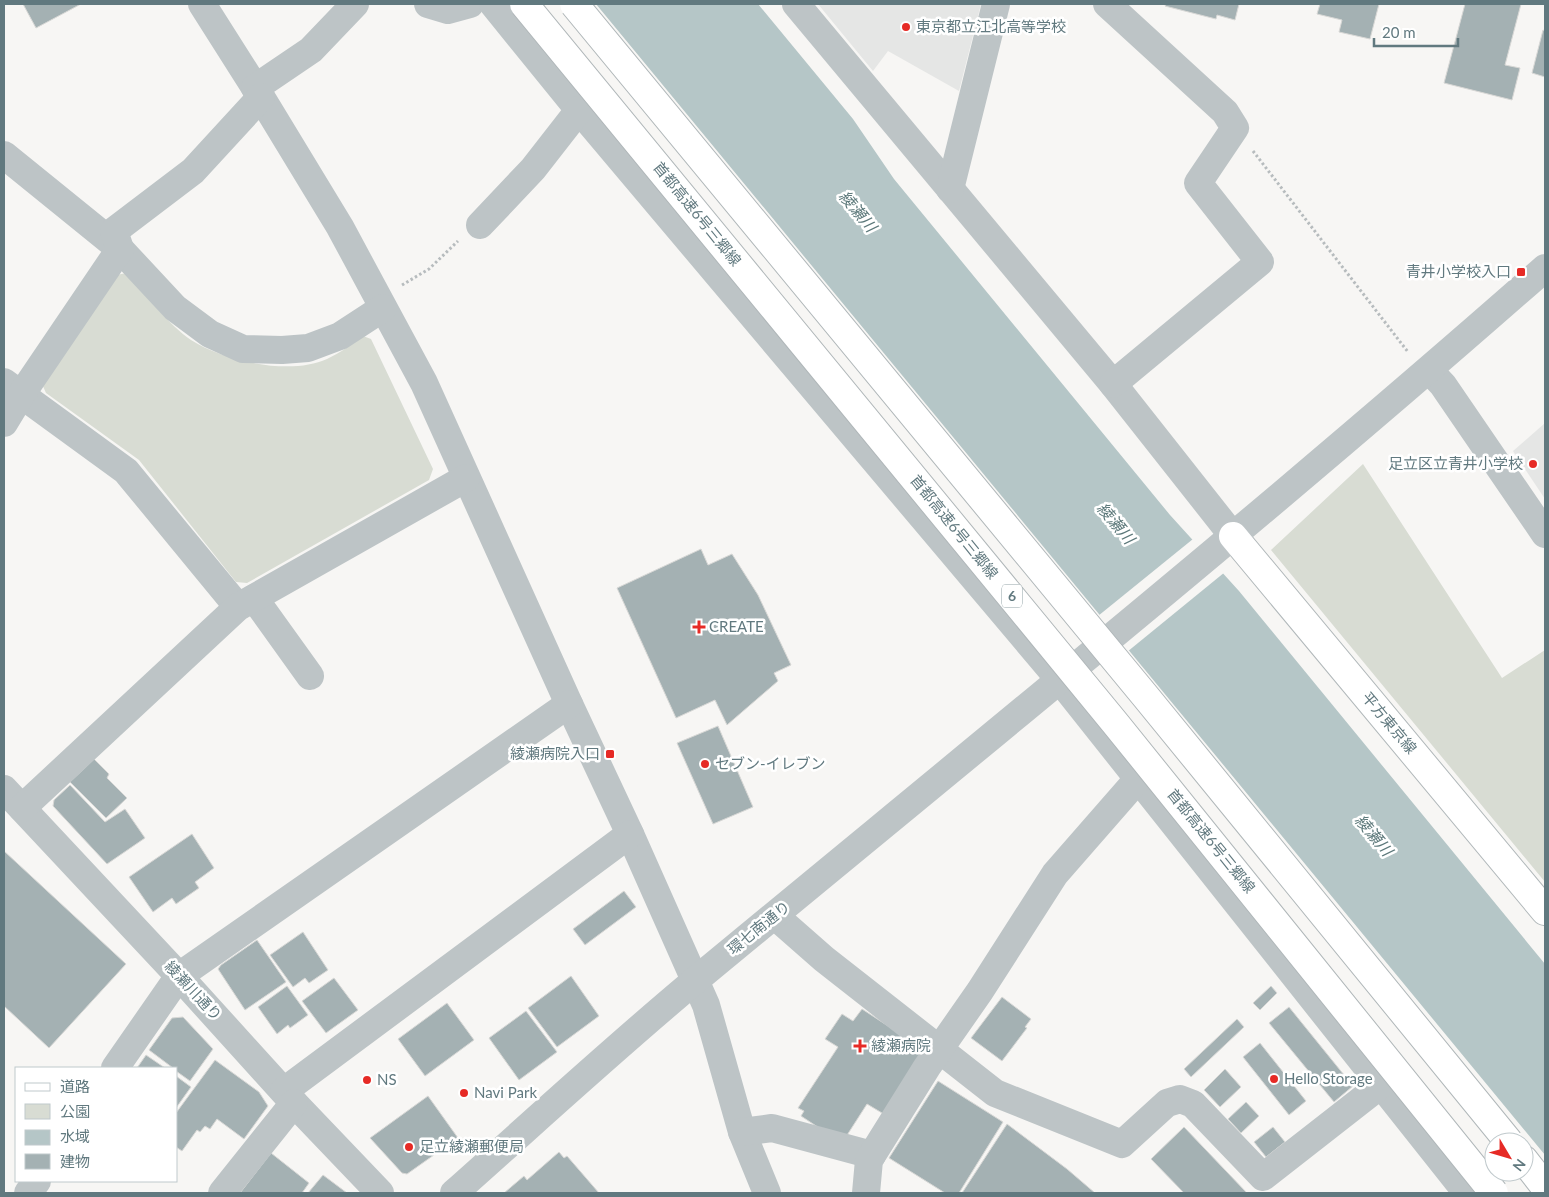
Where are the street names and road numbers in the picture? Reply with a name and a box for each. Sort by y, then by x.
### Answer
street label: 首都高速6号三郷線 [650,158,745,269]
street label: 首都高速6号三郷線 [907,471,1002,582]
road number: 6 [1002,584,1022,608]
street label: 平方東京線 [1359,688,1421,757]
street label: 首都高速6号三郷線 [1164,785,1259,896]
street label: 環七南通り [724,897,793,958]
street label: 綾瀬川通り [162,957,226,1024]

